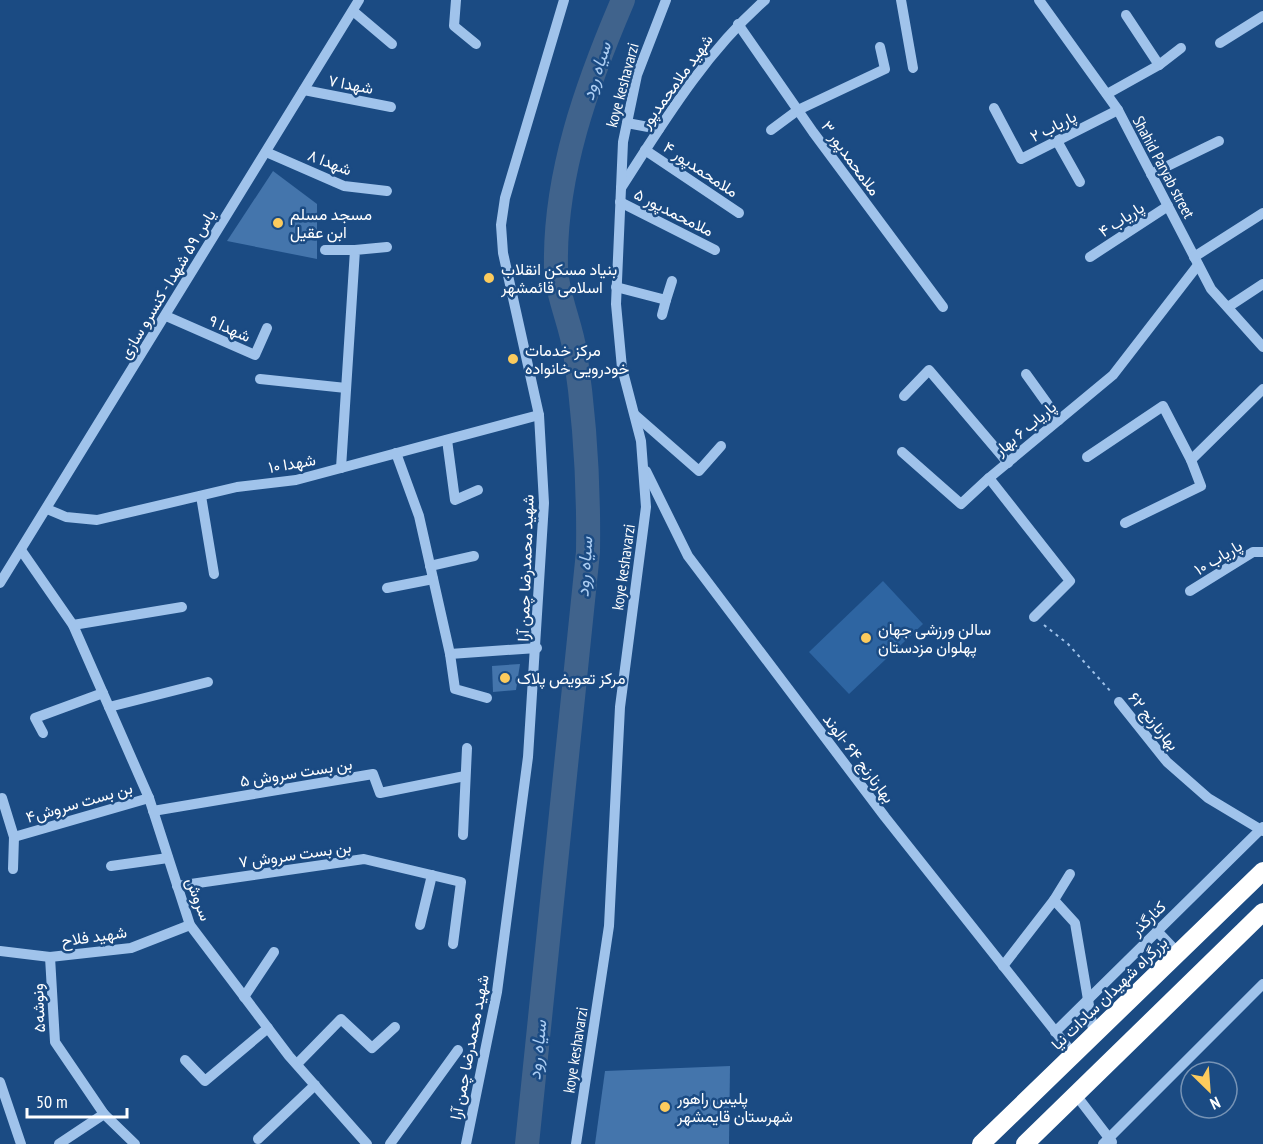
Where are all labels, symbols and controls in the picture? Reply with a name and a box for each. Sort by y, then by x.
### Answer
street label: شهید ملامحمدپور [634,30,719,134]
water label: سیاه رود [576,38,616,103]
street label: koye keshavarzi [601,41,643,129]
street label: شهدا ۷ [327,70,375,99]
street label: پاریاب ۲ [1026,106,1081,148]
street label: Shahid Paryab street [1129,112,1200,222]
street label: ملامحمدپور ۳ [816,117,885,201]
street label: ملامحمدپور ۴ [659,137,742,203]
street label: شهدا ۸ [305,144,355,180]
street label: ملامحمدپور ۵ [630,183,717,242]
street label: پاریاب ۴ [1094,197,1149,243]
place label: مسجد مسلم ابن عقیل [290,204,372,243]
street label: یاس ۵۹ شهدا - کنسرو سازی [114,206,220,363]
marker: مسجد مسلم ابن عقیل [271,216,285,230]
place label: بنیاد مسکن انقلاب اسلامی قائمشهر [500,259,617,298]
marker: بنیاد مسکن انقلاب اسلامی قائمشهر [482,271,496,285]
street label: شهدا ۹ [205,310,254,347]
place label: مرکز خدمات خودرویی خانواده [525,340,629,379]
marker: مرکز خدمات خودرویی خانواده [506,352,520,366]
street label: پاریاب ۶ بهار [989,396,1061,462]
street label: شهدا ۱۰ [267,449,317,478]
street label: شهید محمدرضا چمن آرا [512,494,540,642]
street label: koye keshavarzi [607,523,639,611]
water label: سیاه رود [570,535,598,598]
street label: پاریاب ۱۰ [1190,535,1247,581]
place label: سالن ورزشی جهان پهلوان مزدستان [878,619,991,659]
marker: سالن ورزشی جهان پهلوان مزدستان [859,631,873,645]
place label: مرکز تعویض پلاک [517,668,625,690]
marker: مرکز تعویض پلاک [498,671,512,685]
street label: بهارنارنج ۶۲ [1123,688,1184,756]
street label: بهارنارنج ۶۴ -الوند [817,709,899,808]
street label: بن بست سروش ۵ [238,753,354,792]
street label: بن بست سروش۴ [23,777,135,828]
street label: بن بست سروش ۷ [237,836,353,873]
street label: سروش [181,875,216,924]
street label: کنارگذر [1125,896,1171,941]
street label: شهید فلاح [60,922,128,952]
street label: بزرگراه شهیدان سادات نیا [1047,932,1172,1055]
street label: شهید محمدرضا چمن آرا [445,973,495,1122]
street label: ونوشه۵ [27,983,50,1033]
street label: koye keshavarzi [558,1006,592,1094]
water label: سیاه رود [522,1018,552,1081]
north arrow [1179,1060,1239,1120]
scale bar [27,1081,128,1119]
place label: پلیس راهور شهرستان قایمشهر [676,1088,793,1127]
text: 50 m [36,1090,68,1113]
text: N [1207,1093,1223,1114]
marker: پلیس راهور شهرستان قایمشهر [658,1100,672,1114]

